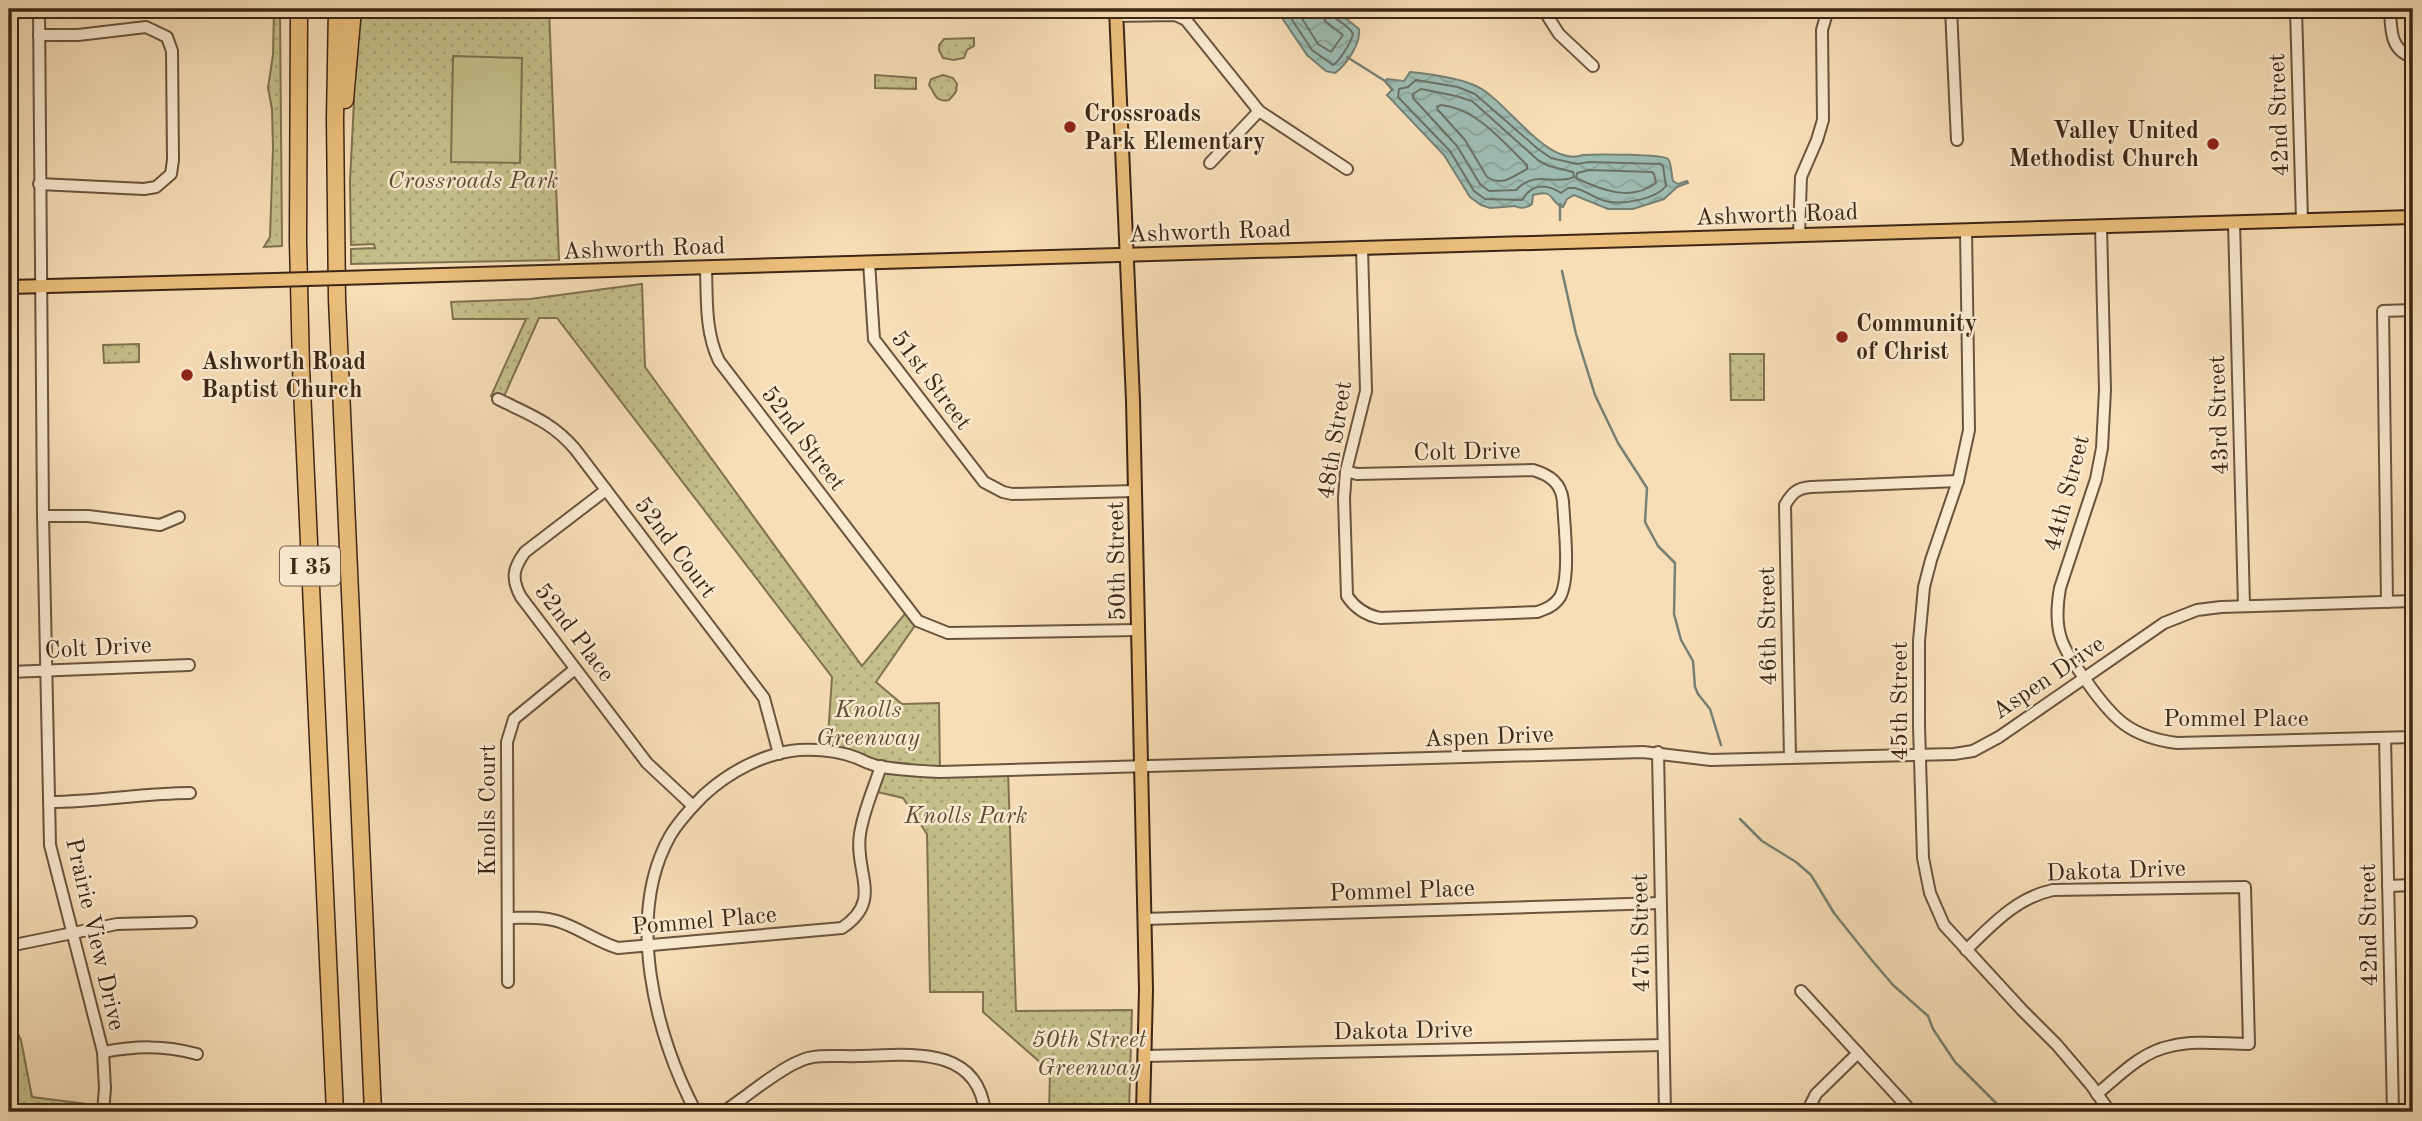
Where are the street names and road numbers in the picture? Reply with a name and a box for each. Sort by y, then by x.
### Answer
street label: 42nd Street [2266,53,2294,177]
street label: Ashworth Road [1695,201,1859,231]
street label: Ashworth Road [1128,218,1292,248]
street label: Ashworth Road [562,235,726,265]
street label: 51st Street [886,327,975,435]
street label: 43rd Street [2206,354,2234,476]
street label: 48th Street [1315,379,1357,501]
street label: 52nd Street [756,383,849,496]
street label: 44th Street [2041,433,2095,554]
street label: Colt Drive [1413,440,1521,466]
street label: 52nd Court [629,493,720,603]
street label: 50th Street [1105,501,1131,621]
road number: I 35 [280,546,340,586]
street label: 46th Street [1756,566,1782,686]
street label: 52nd Place [529,580,618,687]
street label: Aspen Drive [1989,632,2110,725]
street label: Colt Drive [44,634,152,664]
street label: 45th Street [1889,641,1913,761]
street label: Pommel Place [2163,708,2309,732]
street label: Aspen Drive [1424,724,1554,752]
street label: Knolls Court [477,744,501,876]
street label: Prairie View Drive [60,836,128,1033]
street label: Dakota Drive [2046,858,2186,886]
street label: 42nd Street [2357,863,2383,987]
street label: 47th Street [1629,873,1655,993]
street label: Pommel Place [1329,877,1475,907]
street label: Pommel Place [631,904,778,940]
street label: Dakota Drive [1333,1019,1473,1045]

